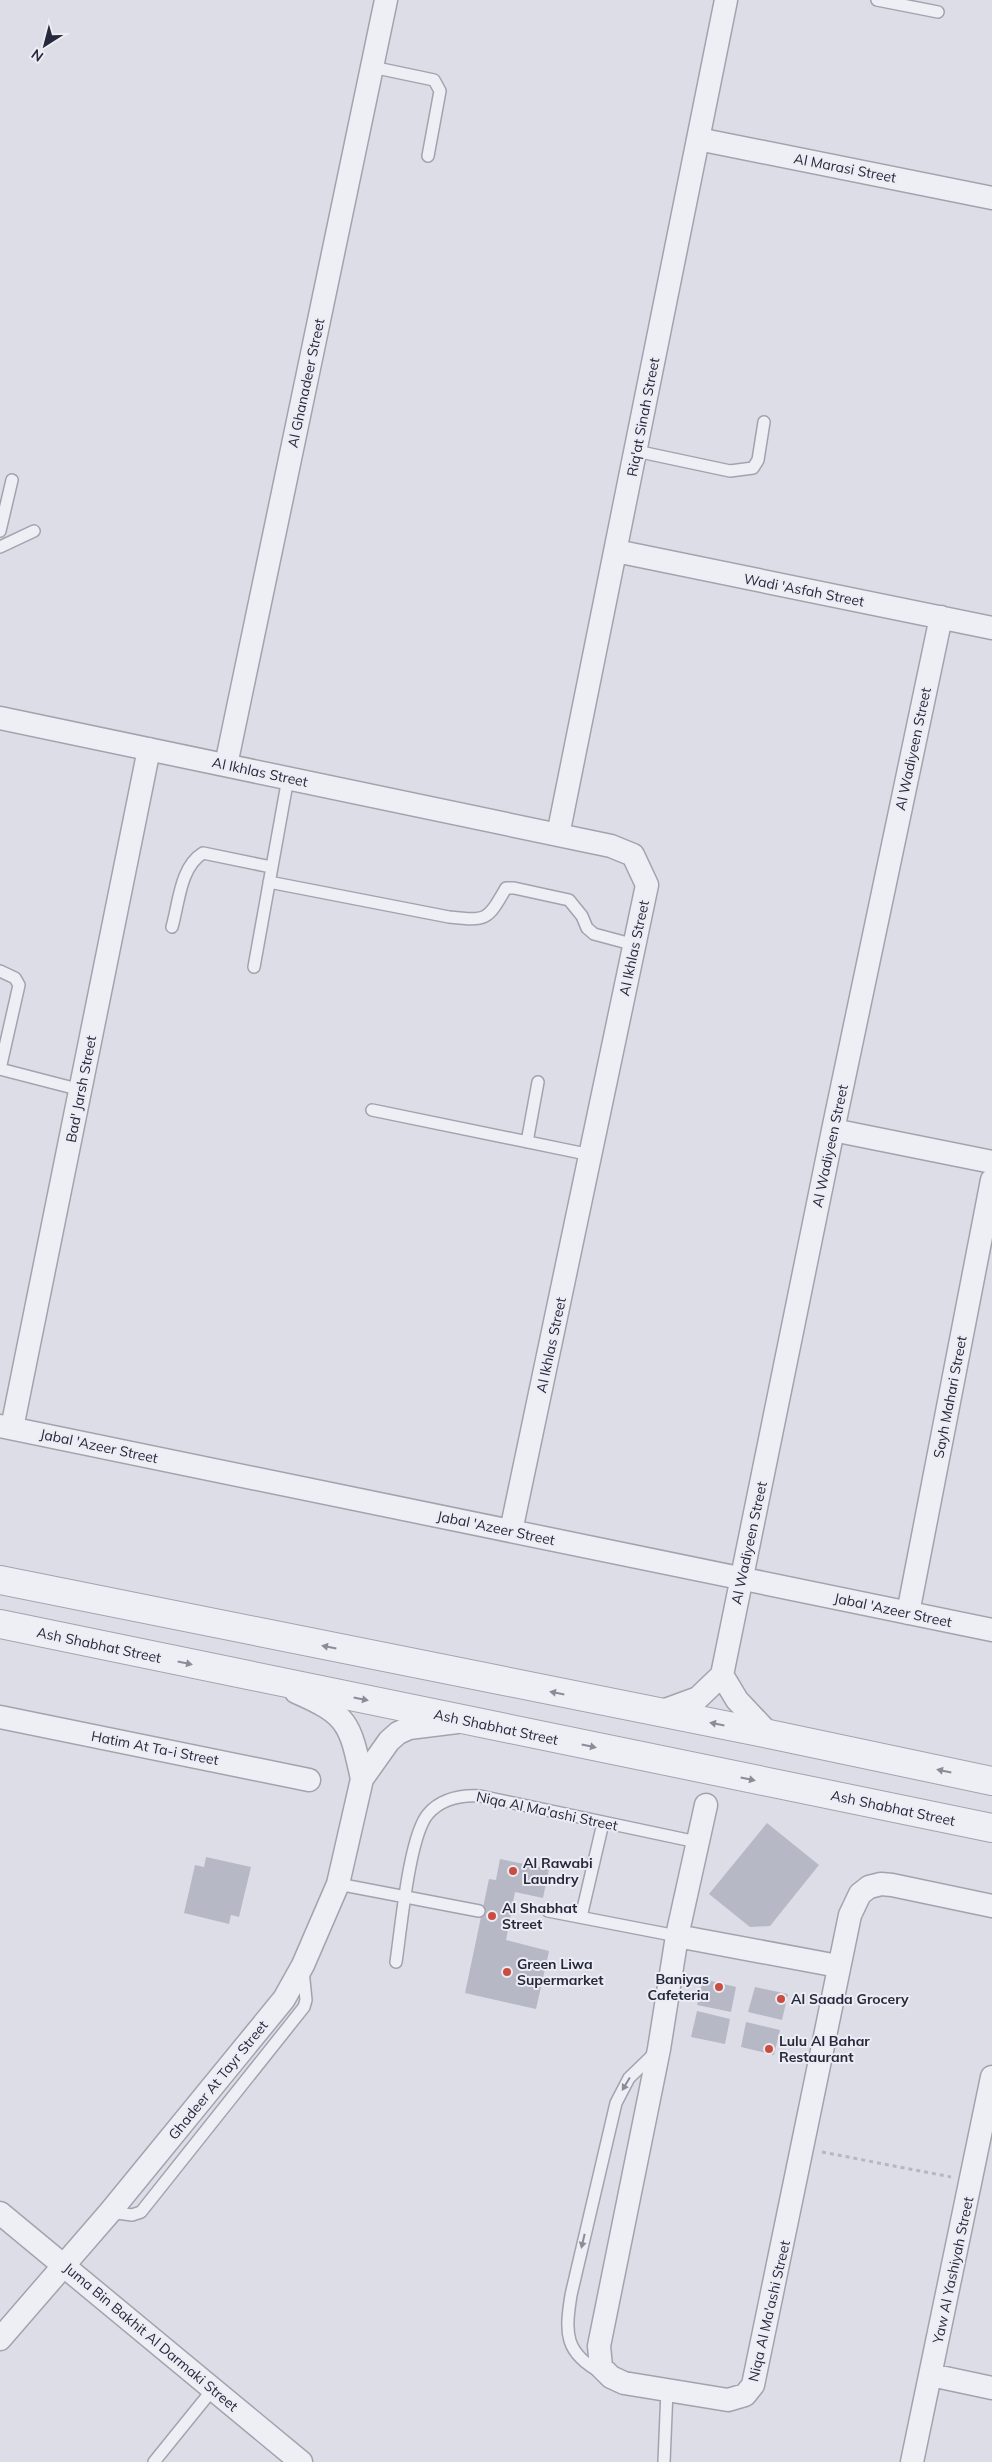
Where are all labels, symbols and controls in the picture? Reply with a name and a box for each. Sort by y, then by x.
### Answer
north arrow [20,20,70,70]
text: N [28,45,47,66]
street label: Al Marasi Street [792,149,898,187]
street label: Al Ghanadeer Street [283,317,329,449]
street label: Riq'at Sinah Street [623,356,663,478]
street label: Wadi 'Asfah Street [742,569,866,611]
street label: Al Wadiyeen Street [891,686,935,812]
street label: Al Ikhlas Street [211,753,310,791]
street label: Al Ikhlas Street [615,898,653,997]
street label: Bad' Jarsh Street [62,1034,100,1144]
street label: Al Wadiyeen Street [808,1083,852,1209]
street label: Al Ikhlas Street [532,1295,570,1394]
street label: Sayh Mahari Street [929,1334,971,1460]
street label: Jabal 'Azeer Street [38,1425,160,1467]
street label: Al Wadiyeen Street [727,1480,771,1606]
street label: Jabal 'Azeer Street [435,1507,557,1549]
street label: Jabal 'Azeer Street [832,1589,954,1631]
street label: Ash Shabhat Street [35,1623,163,1667]
one-way arrow [321,1642,337,1650]
one-way arrow [177,1659,192,1667]
one-way arrow [549,1688,565,1696]
one-way arrow [353,1696,369,1704]
street label: Ash Shabhat Street [432,1705,560,1749]
one-way arrow [709,1720,724,1728]
street label: Hatim At Ta-i Street [90,1727,220,1769]
one-way arrow [581,1742,596,1750]
one-way arrow [937,1767,952,1775]
one-way arrow [740,1775,756,1783]
street label: Ash Shabhat Street [829,1786,957,1830]
street label: Niqa Al Ma'ashi Street [475,1787,620,1835]
place label: Al Rawabi Laundry [523,1854,593,1888]
marker: Al Rawabi Laundry [507,1865,519,1877]
place label: Al Shabhat Street [502,1899,578,1933]
marker: Al Shabhat Street [486,1910,498,1922]
place label: Green Liwa Supermarket [517,1955,604,1989]
marker: Green Liwa Supermarket [501,1966,513,1978]
place label: Baniyas Cafeteria [648,1970,709,2004]
marker: Baniyas Cafeteria [713,1981,725,1993]
place label: Al Saada Grocery [791,1990,909,2008]
marker: Al Saada Grocery [775,1993,787,2005]
street label: Ghadeer At Tayr Street [164,2017,272,2143]
place label: Lulu Al Bahar Restaurant [779,2032,870,2066]
marker: Lulu Al Bahar Restaurant [763,2043,775,2055]
one-way arrow [621,2078,631,2091]
street label: Yaw Al Yashiyah Street [928,2195,977,2346]
one-way arrow [579,2233,587,2248]
street label: Niqa Al Ma'ashi Street [744,2239,794,2383]
street label: Juma Bin Bakhit Al Darmaki Street [60,2259,242,2415]

